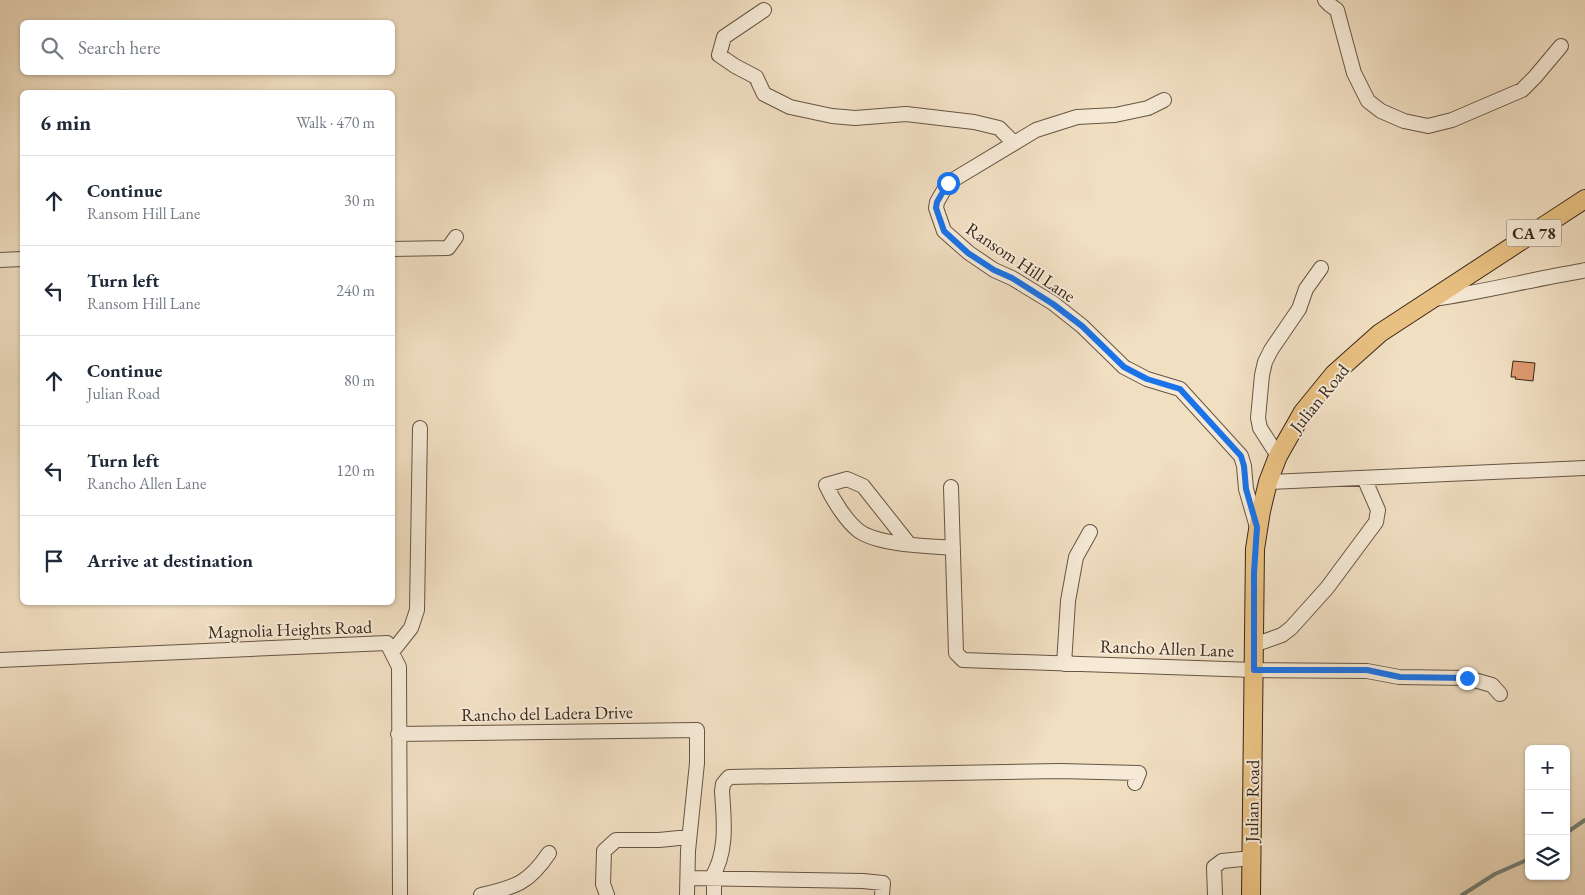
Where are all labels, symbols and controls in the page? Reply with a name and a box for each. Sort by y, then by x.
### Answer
search box [20,20,395,75]
icon: search [38,34,66,62]
text: Search here [78,35,160,60]
text: 6 min [40,109,91,136]
text: Walk · 470 m [296,112,375,133]
route start [937,172,960,195]
text: Continue [87,178,162,203]
icon: ahead [40,187,68,215]
text: 30 m [344,190,375,211]
text: Ransom Hill Lane [87,203,200,224]
street label: Ransom Hill Lane [962,217,1080,307]
road number: CA 78 [1506,220,1562,247]
text: Turn left [87,268,159,293]
icon: left [40,277,68,305]
text: 240 m [336,280,375,301]
text: Ransom Hill Lane [87,293,200,314]
text: Continue [87,358,162,383]
street label: Julian Road [1283,358,1354,439]
icon: ahead [40,367,68,395]
text: 80 m [344,370,375,391]
text: Julian Road [87,383,160,404]
text: Turn left [87,448,159,473]
icon: left [40,457,68,485]
text: 120 m [336,460,375,481]
text: Rancho Allen Lane [87,473,206,494]
icon: arrive [40,547,68,575]
text: Arrive at destination [87,548,253,573]
street label: Magnolia Heights Road [207,615,373,643]
street label: Rancho Allen Lane [1100,634,1234,662]
route end [1456,667,1479,690]
street label: Rancho del Ladera Drive [461,700,633,726]
map controls [1525,745,1570,880]
button: + [1525,745,1570,790]
street label: Julian Road [1240,759,1264,844]
button: − [1525,790,1570,835]
button: layers [1525,835,1570,880]

